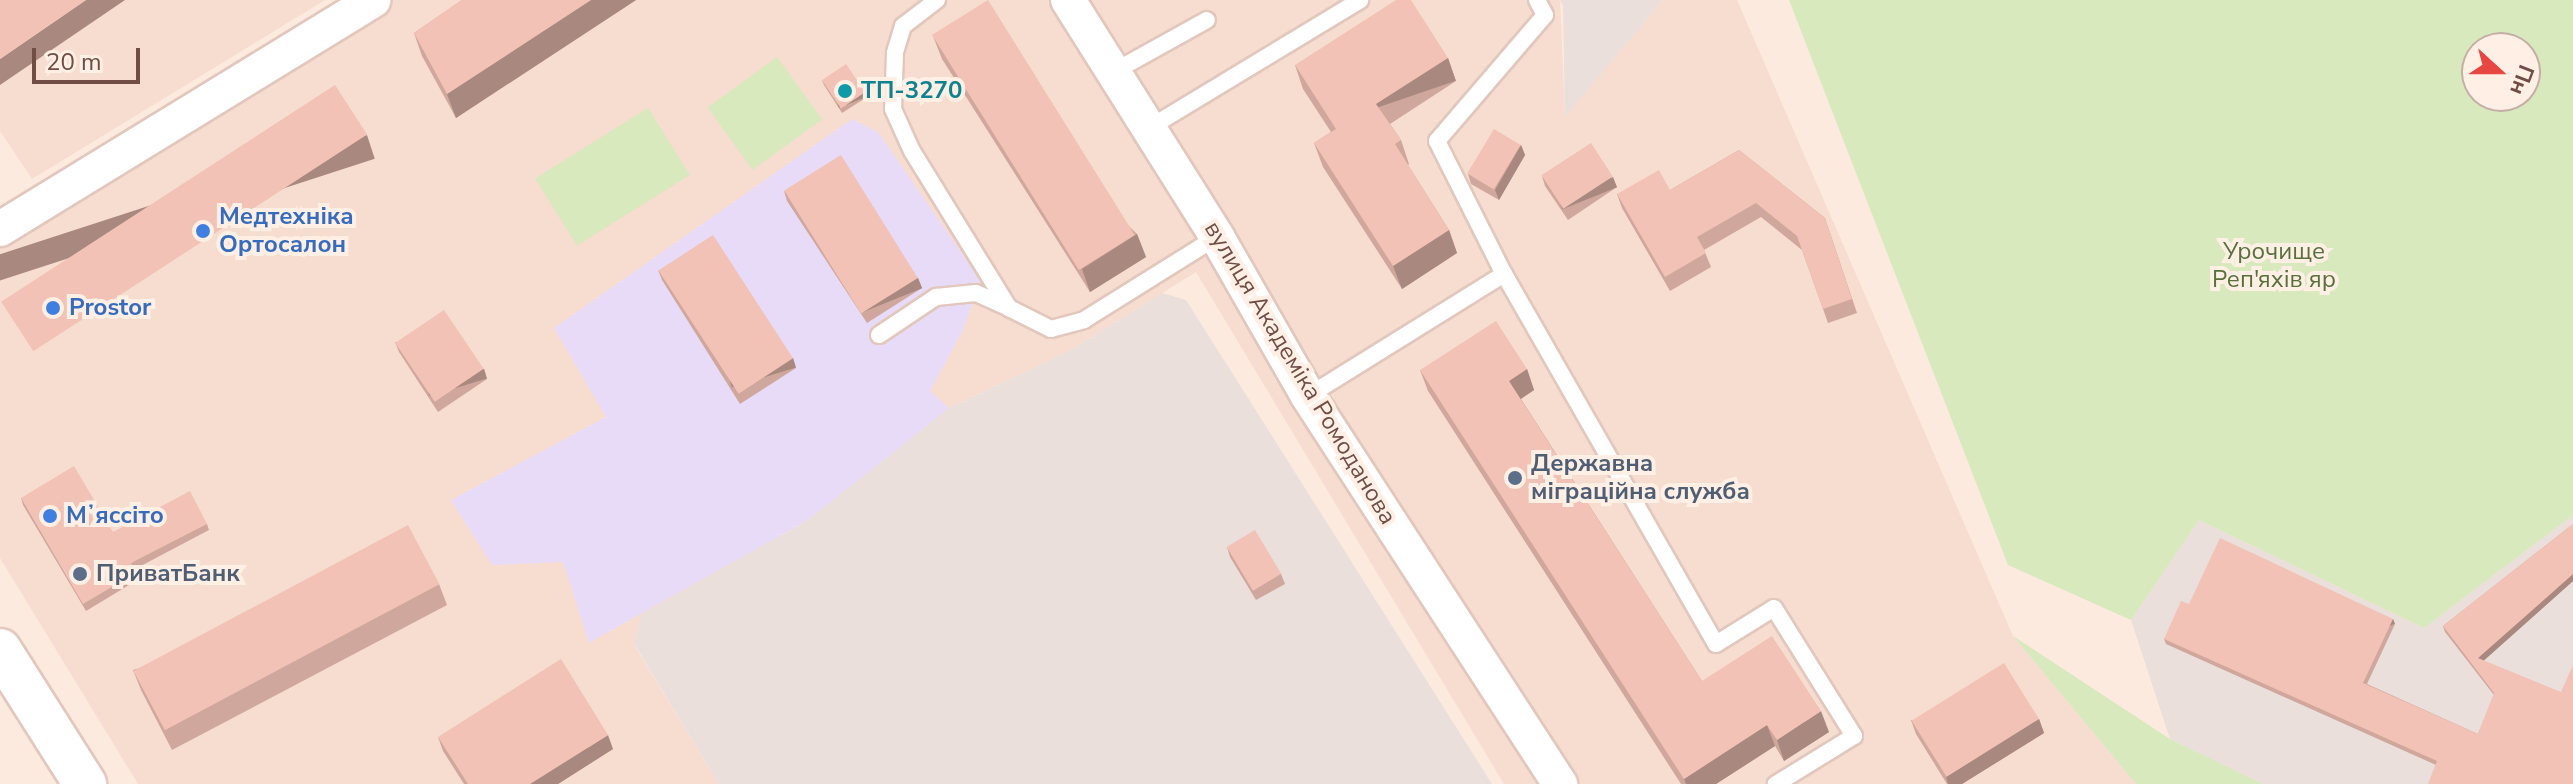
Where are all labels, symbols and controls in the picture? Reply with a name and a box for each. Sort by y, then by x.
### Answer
scale bar [36,32,144,82]
north arrow [2461,32,2541,112]
text: 20 m [46,46,102,78]
text: Пн [2502,60,2541,99]
place label: ТП-3270 [861,77,962,105]
marker: ТП-3270 [836,82,854,100]
place label: Медтехніка Ортосалон [219,203,354,259]
street label: вулиця Академіка Ромоданова [1198,216,1402,530]
marker: Медтехніка Ортосалон [194,222,212,240]
park label: Урочище Реп'яхів яр [2212,238,2336,294]
place label: Prostor [69,294,151,322]
marker: Prostor [44,299,62,317]
place label: Державна міграційна служба [1531,450,1750,506]
marker: Державна міграційна служба [1506,469,1524,487]
place label: Мʼяссіто [66,502,164,530]
marker: Мʼяссіто [41,507,59,525]
place label: ПриватБанк [96,560,240,588]
marker: ПриватБанк [71,565,89,583]

